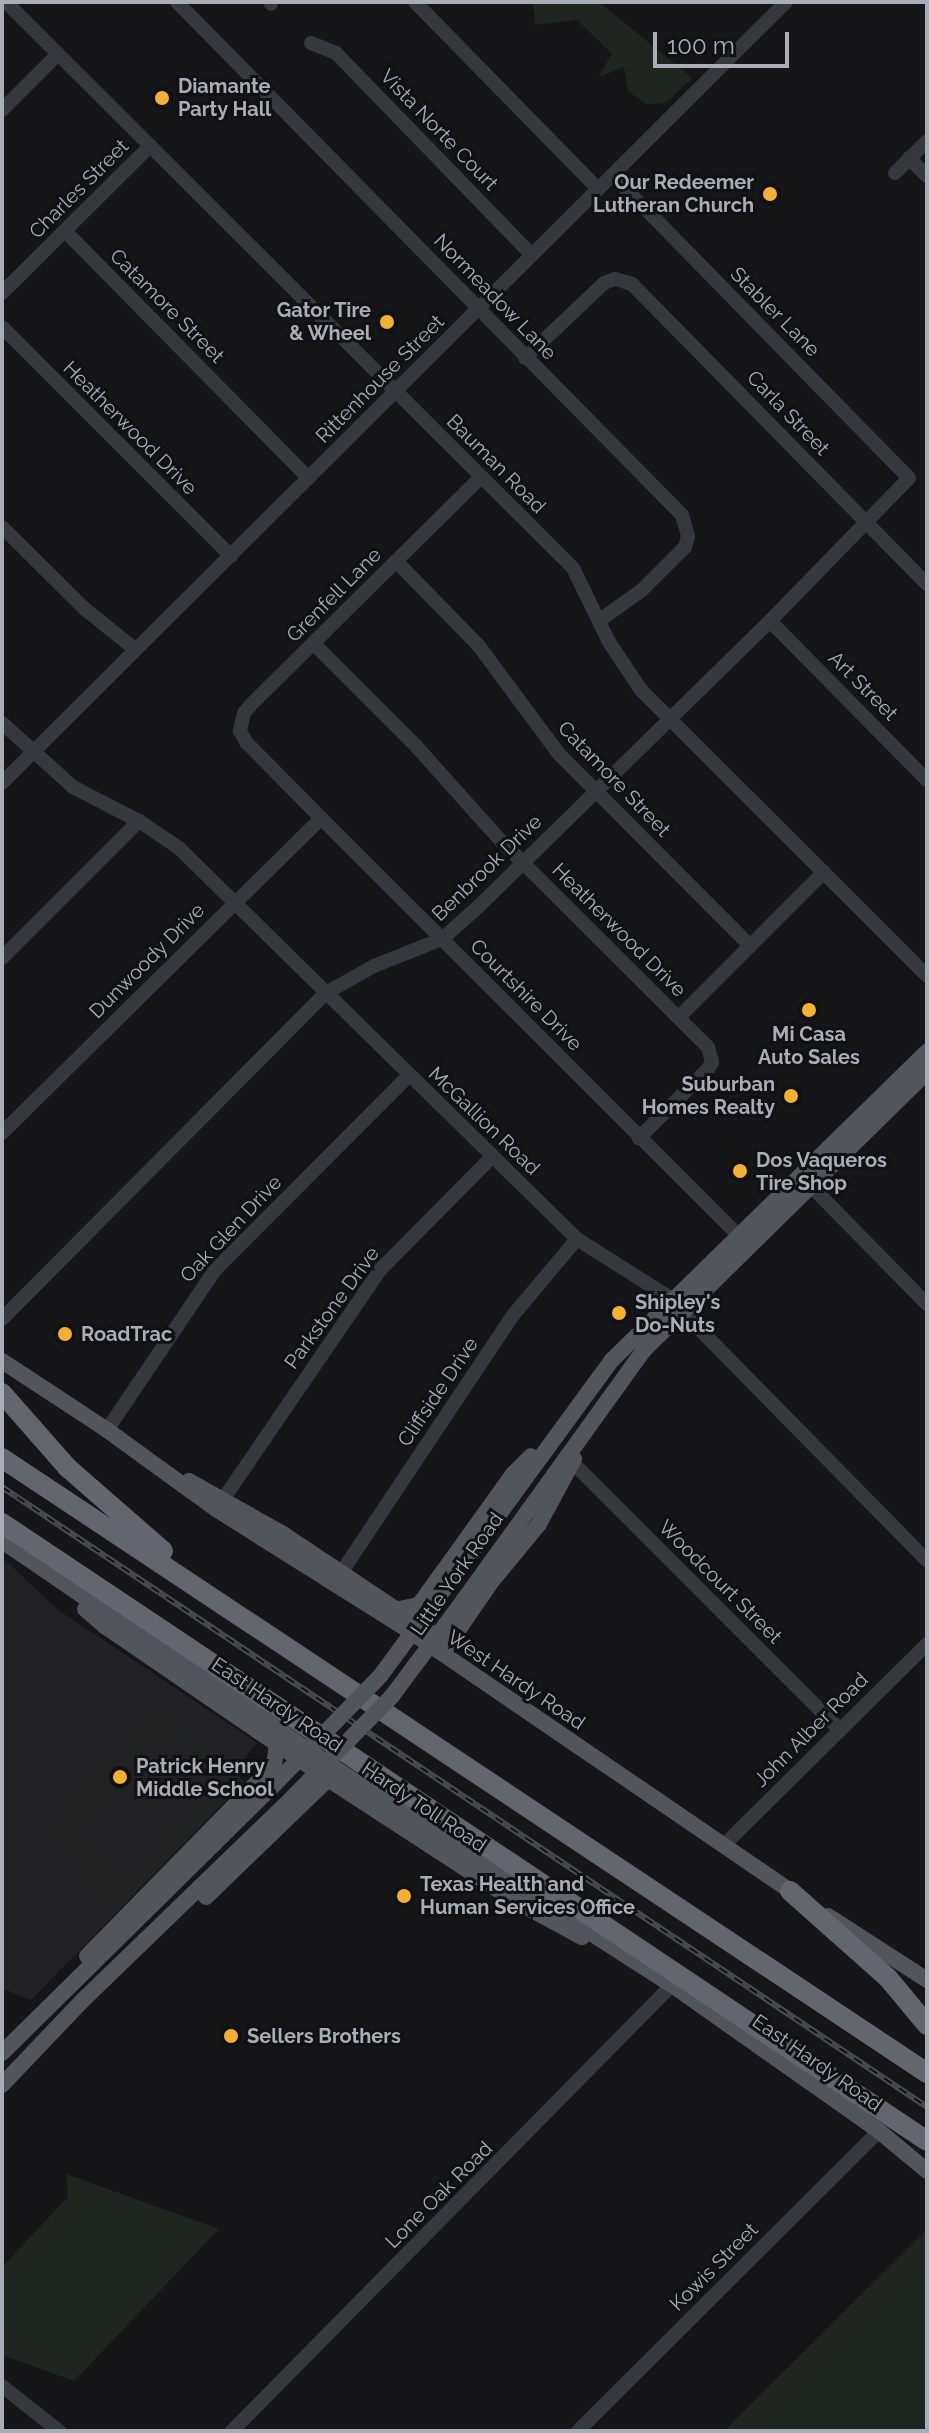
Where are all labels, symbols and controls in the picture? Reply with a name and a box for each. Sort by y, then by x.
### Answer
scale bar [657,16,793,66]
text: 100 m [667,31,735,60]
street label: Vista Norte Court [375,64,503,196]
place label: Diamante Party Hall [178,74,272,121]
marker: Diamante Party Hall [153,89,171,107]
street label: Charles Street [24,134,134,244]
place label: Our Redeemer Lutheran Church [593,170,754,217]
marker: Our Redeemer Lutheran Church [761,185,779,203]
street label: Normeadow Lane [429,229,561,365]
street label: Catamore Street [105,244,229,368]
street label: Stabler Lane [725,262,825,362]
place label: Gator Tire & Wheel [276,298,371,345]
street label: Rittenhouse Street [311,310,449,448]
marker: Gator Tire & Wheel [378,313,396,331]
street label: Heatherwood Drive [58,356,202,500]
street label: Carla Street [742,366,834,460]
street label: Bauman Road [442,410,550,518]
street label: Grenfell Lane [282,543,386,647]
street label: Art Street [823,646,903,726]
street label: Catamore Street [553,716,675,842]
street label: Benbrook Drive [427,810,547,926]
street label: Heatherwood Drive [547,858,691,1002]
street label: Dunwoody Drive [84,898,210,1024]
street label: Courtshire Drive [465,934,587,1056]
marker: Mi Casa Auto Sales [800,1001,818,1019]
place label: Mi Casa Auto Sales [758,1022,860,1069]
street label: McGallion Road [423,1062,545,1180]
place label: Suburban Homes Realty [642,1072,775,1119]
marker: Suburban Homes Realty [782,1087,800,1105]
place label: Dos Vaqueros Tire Shop [756,1148,888,1195]
marker: Dos Vaqueros Tire Shop [731,1162,749,1180]
street label: Oak Glen Drive [175,1171,287,1287]
street label: Parkstone Drive [280,1242,384,1374]
place label: Shipley's Do-Nuts [635,1290,720,1337]
marker: Shipley's Do-Nuts [610,1304,628,1322]
place label: RoadTrac [81,1322,172,1346]
marker: RoadTrac [56,1325,74,1343]
street label: Cliffside Drive [393,1333,483,1451]
street label: Little York Road [405,1508,509,1640]
street label: Woodcourt Street [653,1515,787,1649]
street label: West Hardy Road [442,1625,590,1735]
street label: East Hardy Road [207,1652,347,1758]
street label: John Alber Road [748,1667,874,1793]
place label: Patrick Henry Middle School [136,1754,274,1801]
street label: Hardy Toll Road [357,1756,491,1858]
marker: Patrick Henry Middle School [111,1768,129,1786]
place label: Texas Health and Human Services Office [420,1872,635,1919]
marker: Texas Health and Human Services Office [395,1887,413,1905]
street label: East Hardy Road [747,2009,887,2117]
place label: Sellers Brothers [247,2024,401,2048]
marker: Sellers Brothers [222,2027,240,2045]
street label: Lone Oak Road [381,2137,497,2253]
street label: Kowis Street [665,2218,763,2316]

